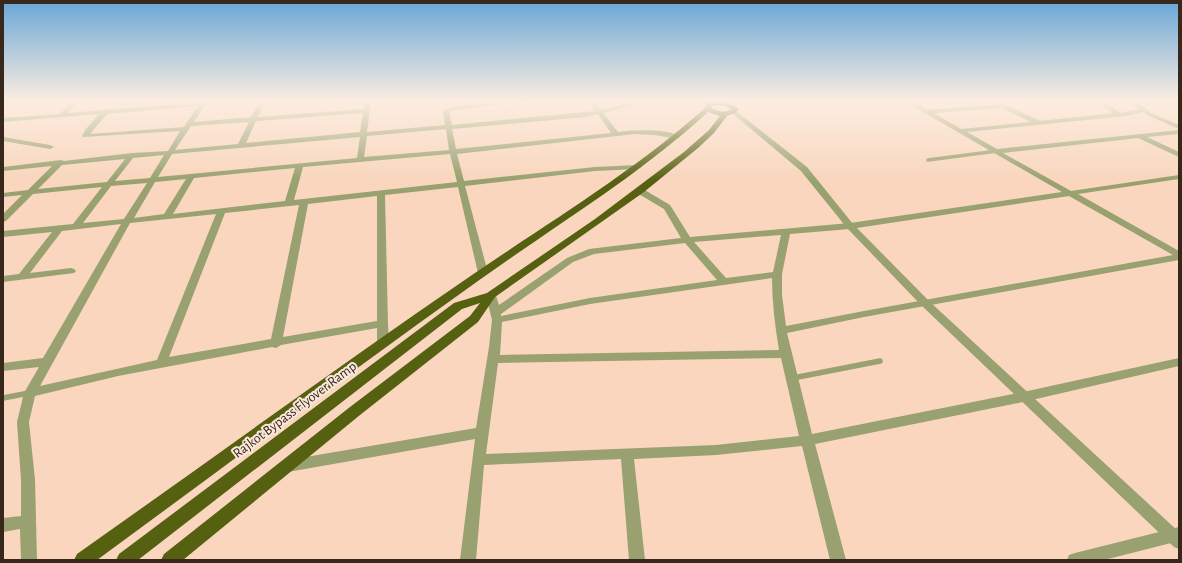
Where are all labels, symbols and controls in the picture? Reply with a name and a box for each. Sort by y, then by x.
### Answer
street label: Rajkot Bypass Flyover Ramp [231,359,359,461]

